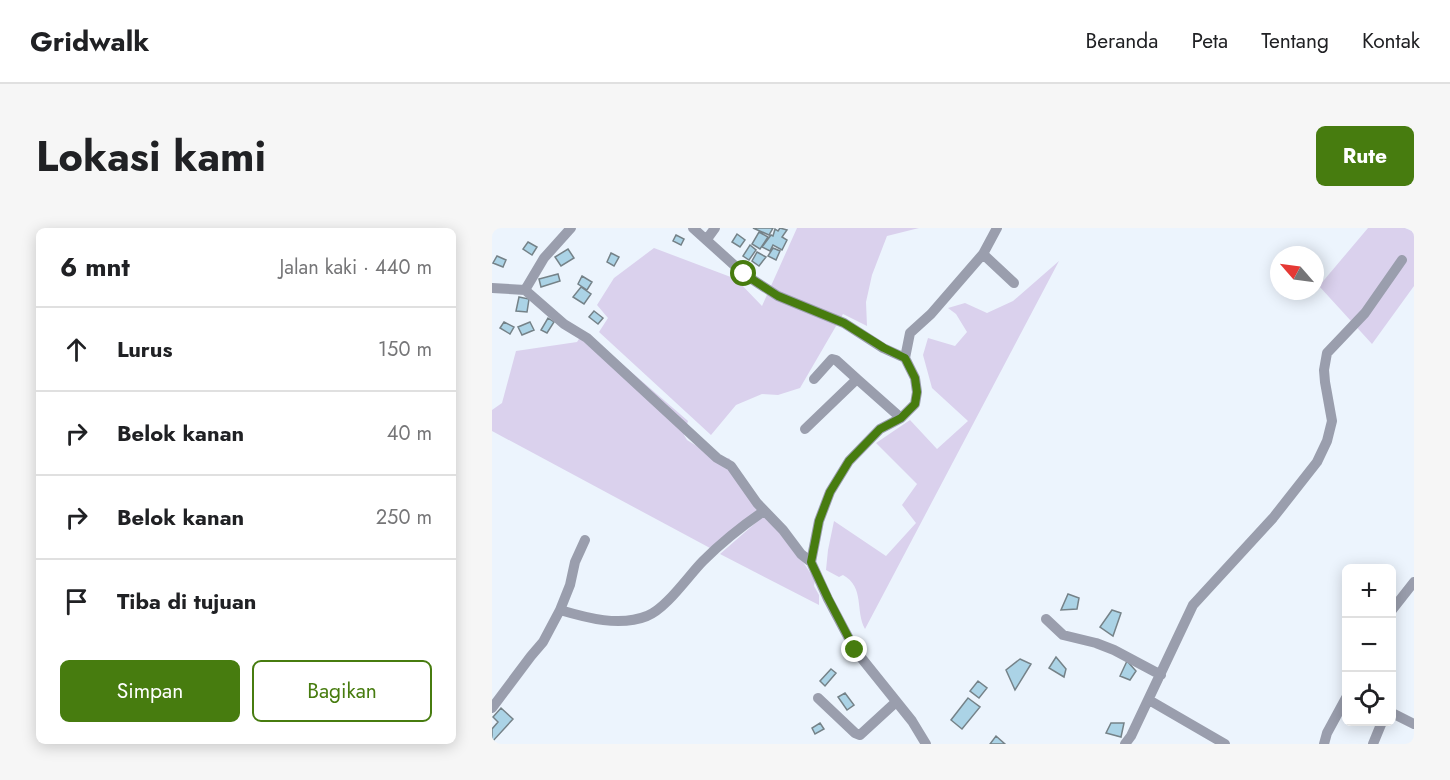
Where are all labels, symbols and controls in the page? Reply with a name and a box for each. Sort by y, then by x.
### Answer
text: Gridwalk [30,21,149,62]
text: Beranda [1085,26,1158,56]
text: Peta [1191,26,1228,56]
text: Tentang [1261,26,1329,56]
text: Kontak [1362,26,1420,56]
text: Lokasi kami [36,126,266,187]
button: Rute [1316,126,1414,186]
north arrow [1270,246,1324,300]
text: 6 mnt [60,248,130,286]
text: Jalan kaki · 440 m [280,253,432,282]
route start [730,260,756,286]
icon: ahead [60,333,93,366]
text: Lurus [117,333,173,365]
text: 150 m [378,335,432,364]
icon: right [60,417,93,450]
text: Belok kanan [117,417,244,449]
text: 40 m [387,419,432,448]
icon: right [60,501,93,534]
text: Belok kanan [117,501,244,533]
text: 250 m [376,503,432,532]
map controls [1342,564,1396,726]
button: + [1342,564,1396,618]
icon: arrive [60,585,93,618]
text: Tiba di tujuan [117,585,256,617]
button: − [1342,618,1396,672]
route end [841,636,867,662]
button: Simpan [60,660,240,722]
button: Bagikan [252,660,432,722]
button: locate [1342,672,1396,726]

